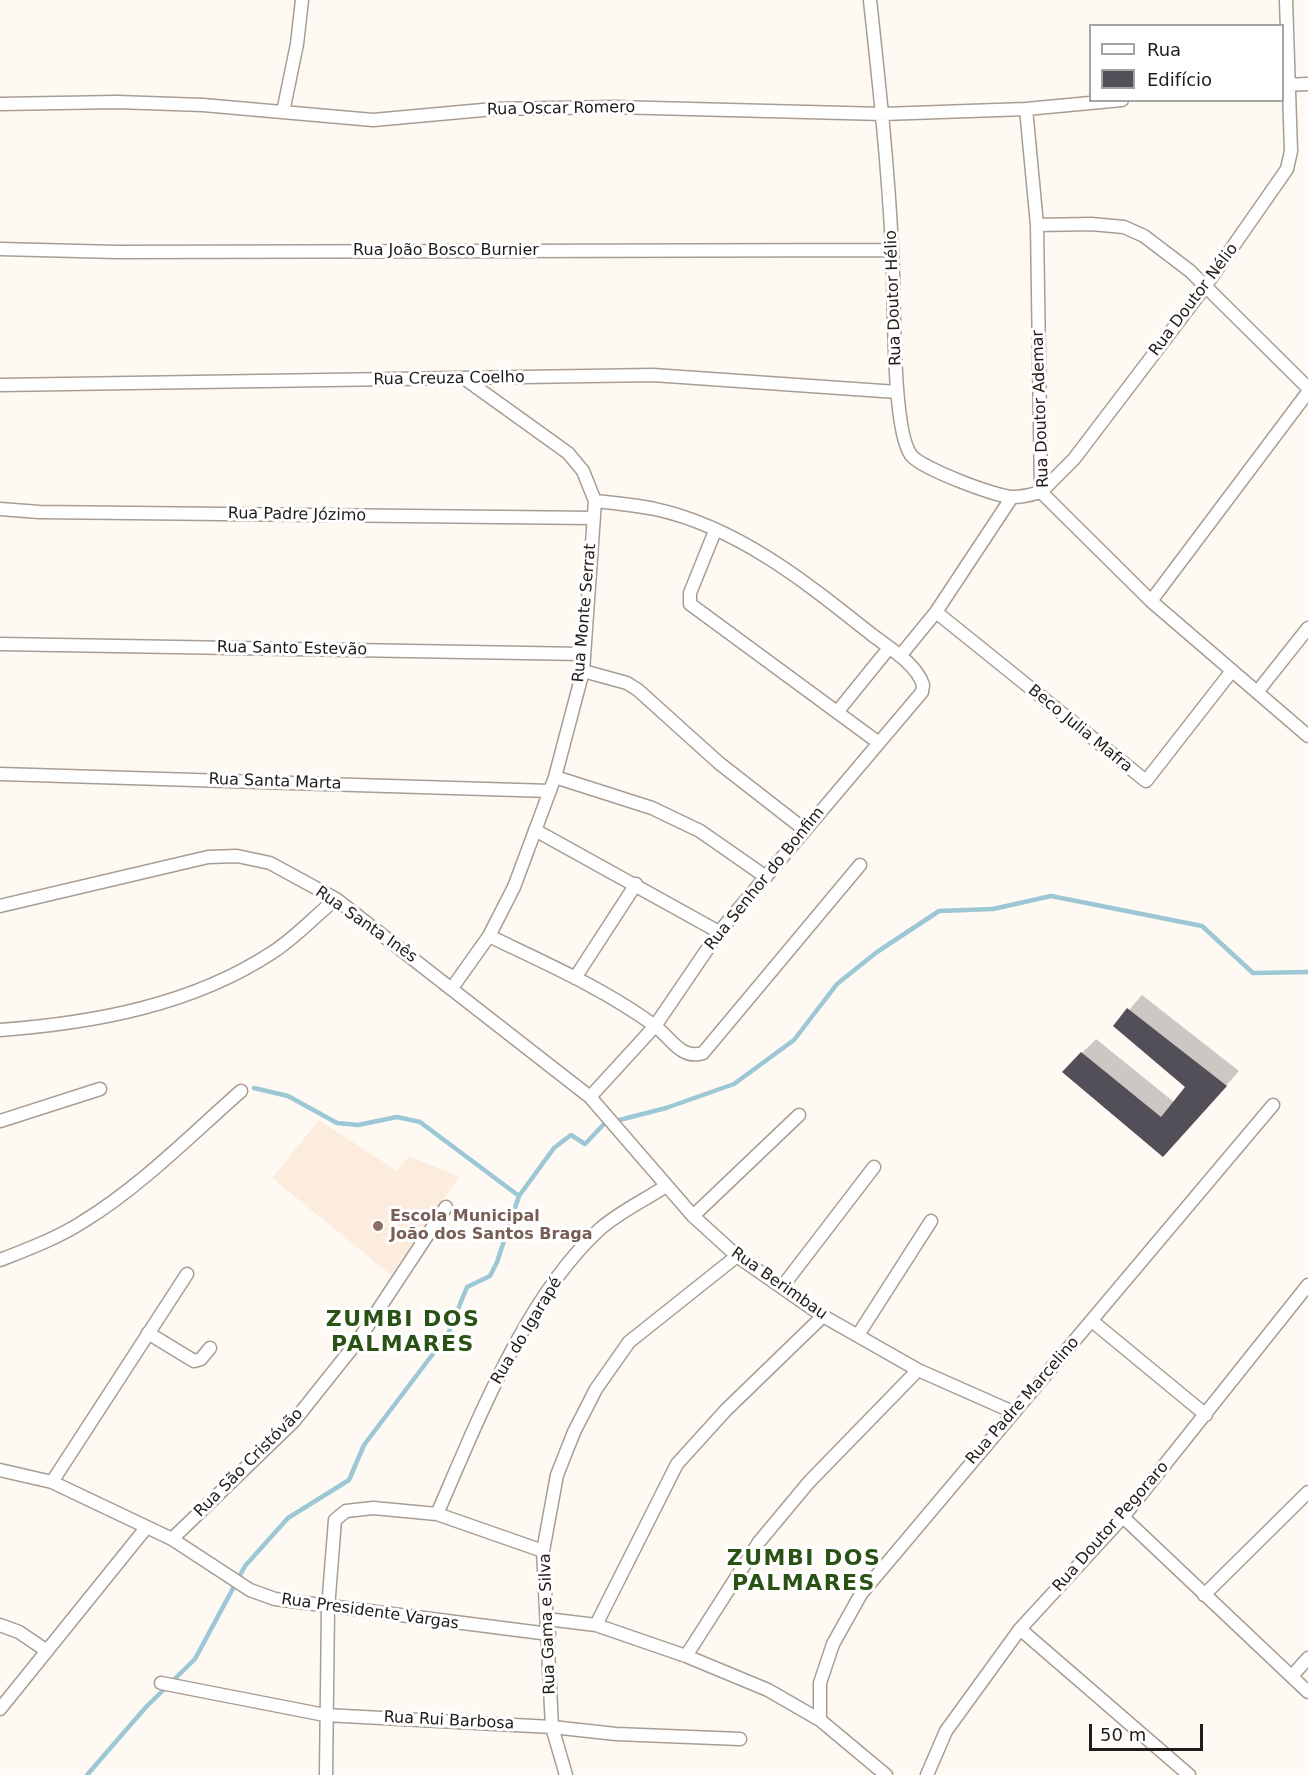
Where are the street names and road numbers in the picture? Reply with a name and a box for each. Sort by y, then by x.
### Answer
street label: Rua Oscar Romero [487,98,635,120]
street label: Rua Doutor Hélio [882,230,906,366]
street label: Rua Doutor Nélio [1145,240,1243,360]
street label: Rua João Bosco Burnier [353,241,539,261]
street label: Rua Doutor Ademar [1029,330,1053,488]
street label: Rua Creuza Coelho [373,368,525,390]
street label: Rua Padre Józimo [228,504,366,526]
street label: Rua Monte Serrat [569,543,601,683]
street label: Rua Santo Estevão [217,638,367,660]
street label: Beco Julia Mafra [1024,681,1136,777]
street label: Rua Santa Marta [208,770,342,794]
street label: Rua Senhor do Bonfim [701,803,829,955]
street label: Rua Santa Inês [311,883,421,967]
street label: Rua Berimbau [727,1244,831,1324]
street label: Rua do Igarapé [487,1274,567,1388]
street label: Rua Padre Marcelino [962,1333,1084,1469]
street label: Rua São Cristóvão [191,1405,307,1521]
street label: Rua Doutor Pegoraro [1049,1458,1173,1596]
street label: Rua Gama e Silva [536,1553,560,1695]
street label: Rua Presidente Vargas [280,1590,460,1634]
street label: Rua Rui Barbosa [383,1708,515,1734]

